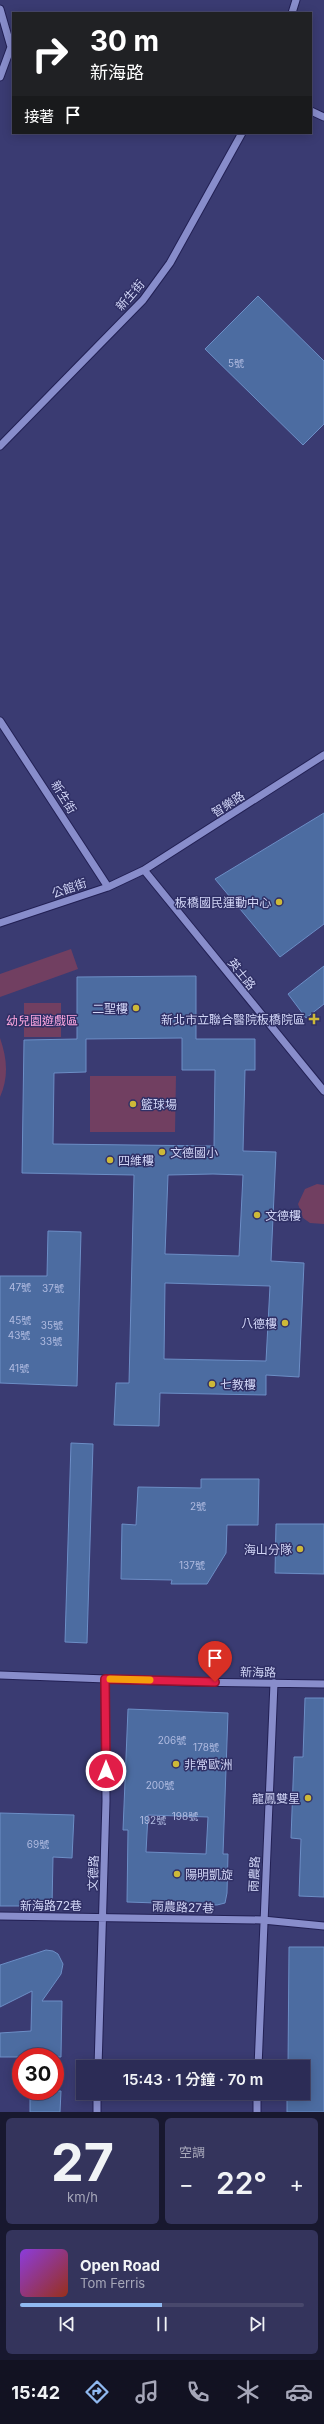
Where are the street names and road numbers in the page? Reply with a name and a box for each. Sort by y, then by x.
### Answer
street label: 新生街 [113,276,147,314]
street label: 新生街 [48,778,80,816]
street label: 智樂路 [209,788,247,820]
street label: 公館街 [50,875,88,901]
street label: 英士路 [225,955,259,993]
street label: 新海路 [240,1664,276,1680]
street label: 文德路 [85,1855,101,1891]
street label: 雨農路 [246,1856,262,1892]
street label: 新海路72巷 [20,1898,82,1913]
street label: 雨農路27巷 [152,1898,214,1916]

